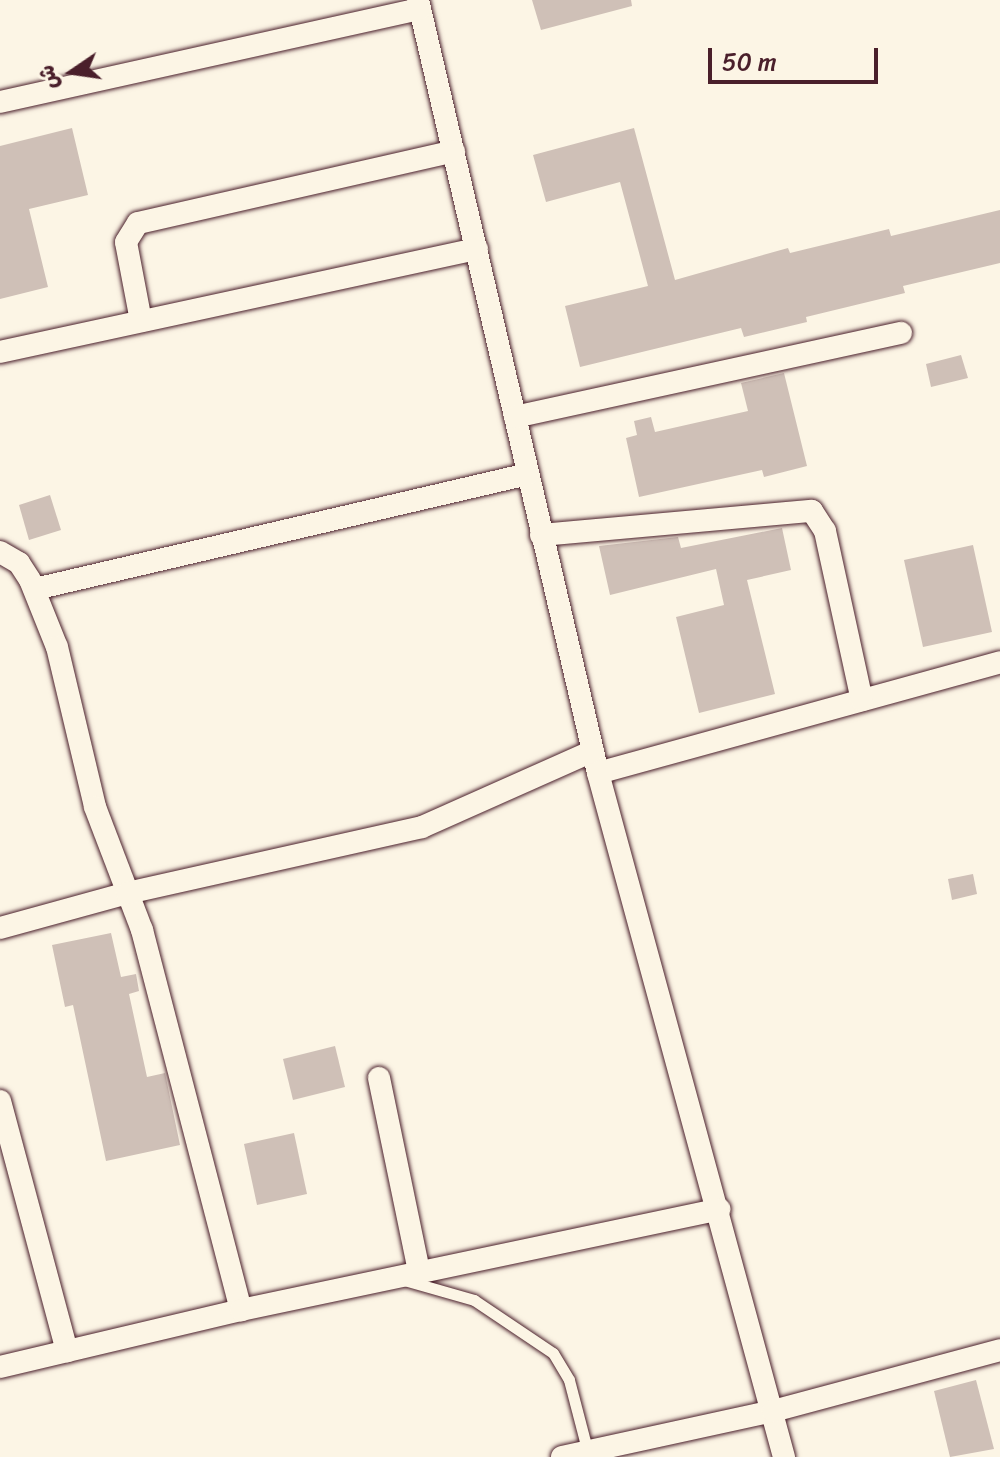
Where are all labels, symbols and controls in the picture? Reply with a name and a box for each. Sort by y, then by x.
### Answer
north arrow [32,32,112,112]
scale bar [712,32,882,82]
text: 50 m [722,41,777,83]
text: ش [26,61,70,94]

